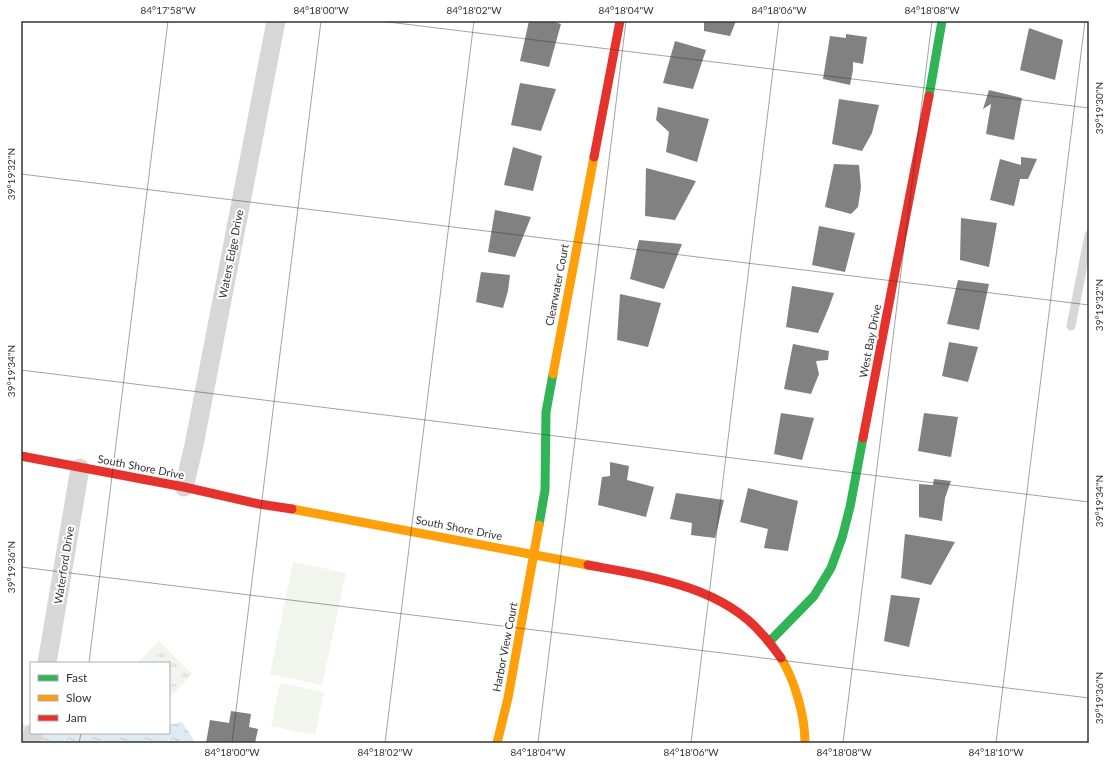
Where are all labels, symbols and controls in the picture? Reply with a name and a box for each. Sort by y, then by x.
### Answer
text: 84°17'58"W [140,4,196,16]
text: 84°18'00"W [293,4,349,16]
text: 84°18'02"W [446,4,502,16]
text: 84°18'04"W [598,4,654,16]
text: 84°18'06"W [751,4,807,16]
text: 84°18'08"W [904,4,960,16]
text: 39°19'30"N [1093,82,1105,134]
text: 39°19'32"N [5,148,17,200]
street label: Waters Edge Drive [216,208,246,299]
street label: Clearwater Court [542,243,571,327]
text: 39°19'32"N [1093,279,1105,331]
street label: West Bay Drive [856,303,883,379]
text: 39°19'34"N [5,345,17,397]
street label: South Shore Drive [97,452,186,481]
text: 39°19'34"N [1093,475,1105,527]
street label: South Shore Drive [415,513,504,542]
street label: Waterford Drive [51,525,76,605]
text: 39°19'36"N [5,541,17,593]
street label: Harbor View Court [489,601,520,693]
legend [30,662,170,734]
text: Fast [66,670,88,685]
text: 39°19'36"N [1093,672,1105,724]
text: Slow [66,690,92,705]
text: Jam [66,710,87,725]
text: 84°18'00"W [204,746,260,758]
text: 84°18'02"W [357,746,413,758]
text: 84°18'04"W [510,746,566,758]
text: 84°18'06"W [663,746,719,758]
text: 84°18'08"W [816,746,872,758]
text: 84°18'10"W [968,746,1024,758]

